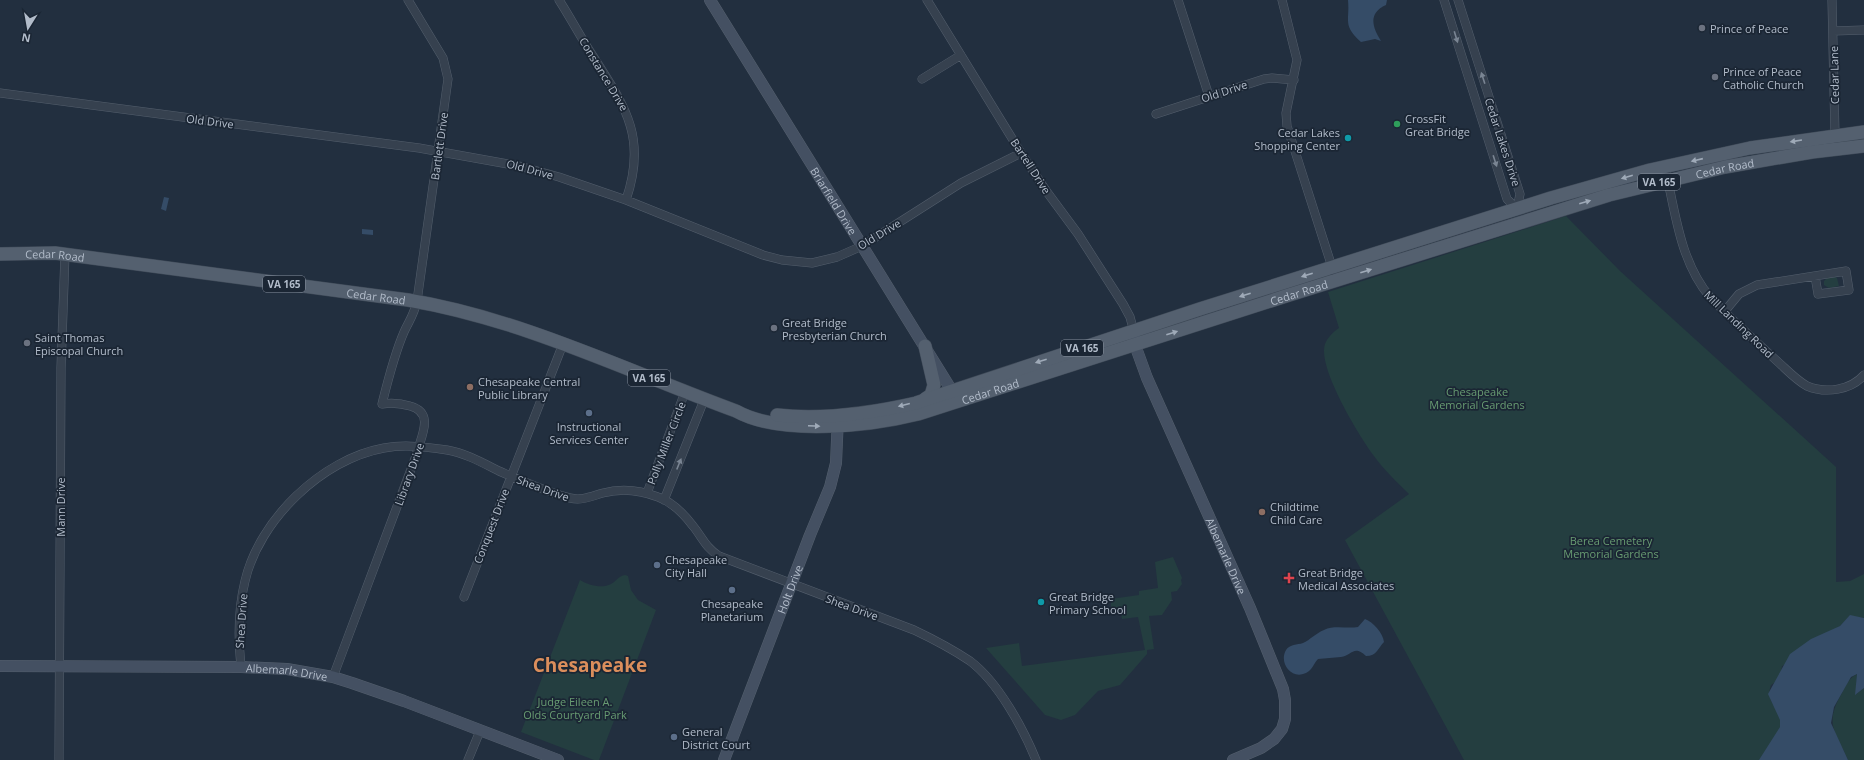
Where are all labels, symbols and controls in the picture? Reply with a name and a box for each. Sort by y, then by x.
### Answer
north arrow [8,8,48,48]
place label: Prince of Peace [1710,21,1788,36]
marker: Prince of Peace [1697,23,1707,33]
text: N [20,30,32,47]
one-way arrow [1453,32,1459,44]
street label: Constance Drive [576,34,632,114]
street label: Cedar Lane [1826,46,1842,104]
place label: Prince of Peace Catholic Church [1723,64,1804,92]
one-way arrow [1479,72,1485,84]
marker: Prince of Peace Catholic Church [1710,72,1720,82]
street label: Old Drive [1199,76,1249,106]
street label: Cedar Lakes Drive [1482,96,1524,188]
street label: Old Drive [185,111,235,131]
street label: Bartlett Drive [427,111,451,181]
place label: CrossFit Great Bridge [1405,111,1470,139]
marker: CrossFit Great Bridge [1392,119,1402,129]
place label: Cedar Lakes Shopping Center [1254,125,1341,153]
marker: Cedar Lakes Shopping Center [1343,133,1353,143]
street label: Bartell Drive [1008,135,1054,197]
one-way arrow [1790,138,1802,144]
street label: Cedar Road [1694,155,1755,181]
street label: Old Drive [505,156,555,182]
one-way arrow [1492,156,1498,168]
one-way arrow [1691,157,1703,163]
street label: Briarfield Drive [808,164,861,237]
one-way arrow [1621,174,1633,180]
road number: VA 165 [1638,174,1680,190]
one-way arrow [1580,199,1592,205]
street label: Old Drive [855,215,903,253]
street label: Cedar Road [25,245,86,264]
one-way arrow [1361,268,1373,274]
one-way arrow [1300,272,1312,278]
road number: VA 165 [263,276,305,292]
street label: Cedar Road [1268,276,1329,308]
street label: Cedar Road [346,284,407,307]
street label: Mill Landing Road [1701,287,1777,361]
one-way arrow [1238,292,1250,298]
place label: Great Bridge Presbyterian Church [782,315,887,343]
marker: Great Bridge Presbyterian Church [769,323,779,333]
place label: Saint Thomas Episcopal Church [35,330,123,358]
one-way arrow [1166,330,1178,336]
marker: Saint Thomas Episcopal Church [22,338,32,348]
road number: VA 165 [1061,340,1103,356]
one-way arrow [1035,359,1047,365]
road number: VA 165 [628,370,670,386]
place label: Chesapeake Central Public Library [478,374,580,402]
street label: Cedar Road [959,375,1021,407]
marker: Chesapeake Central Public Library [465,382,475,392]
park label: Chesapeake Memorial Gardens [1429,384,1525,412]
street label: Polly Miller Circle [643,400,689,486]
one-way arrow [898,403,910,409]
marker: Instructional Services Center [584,408,594,418]
place label: Instructional Services Center [550,419,629,447]
one-way arrow [808,423,820,430]
street label: Library Drive [391,441,427,507]
one-way arrow [676,457,682,469]
street label: Shea Drive [515,472,571,504]
street label: Mann Drive [53,477,68,537]
street label: Conquest Drive [470,486,512,566]
place label: Childtime Child Care [1270,499,1323,527]
marker: Childtime Child Care [1257,507,1267,517]
street label: Albemarle Drive [1203,515,1250,596]
park label: Berea Cemetery Memorial Gardens [1563,533,1659,561]
place label: Chesapeake City Hall [665,552,727,580]
marker: Chesapeake City Hall [652,560,662,570]
street label: Holt Drive [773,562,805,616]
place label: Great Bridge Medical Associates [1298,565,1394,593]
marker: Great Bridge Medical Associates [1283,572,1295,584]
marker: Chesapeake Planetarium [727,585,737,595]
place label: Great Bridge Primary School [1049,589,1126,617]
street label: Shea Drive [824,591,880,623]
street label: Shea Drive [232,593,250,649]
place label: Chesapeake Planetarium [701,596,763,624]
marker: Great Bridge Primary School [1036,597,1046,607]
district label: Chesapeake [533,652,647,678]
street label: Albemarle Drive [246,660,329,683]
park label: Judge Eileen A. Olds Courtyard Park [523,694,627,722]
place label: General District Court [682,724,750,752]
marker: General District Court [669,732,679,742]

